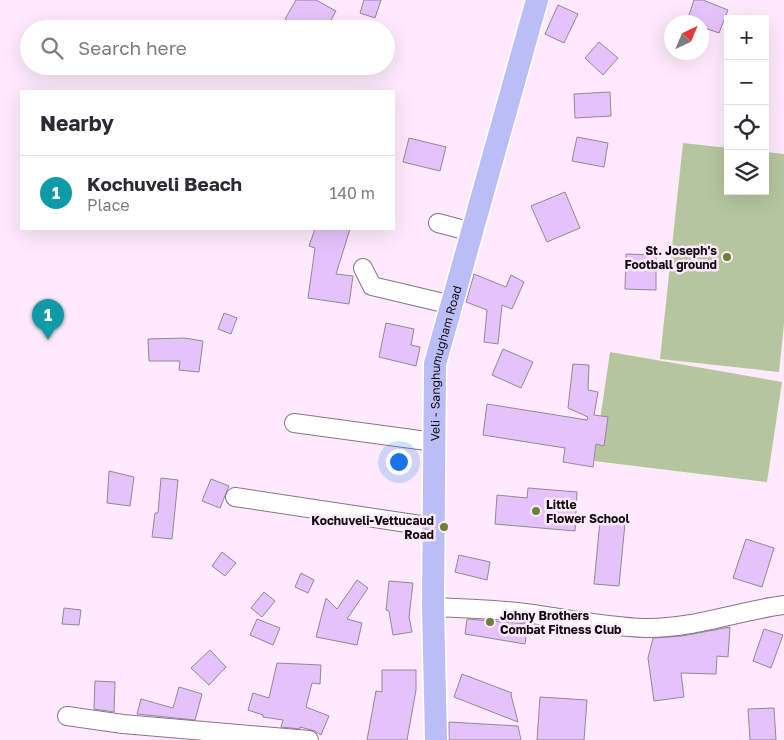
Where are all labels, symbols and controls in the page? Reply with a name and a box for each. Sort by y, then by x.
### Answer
north arrow [664,15,709,60]
map controls [724,15,769,195]
button: + [724,15,769,60]
search box [20,20,395,75]
icon: search [38,34,66,62]
text: Search here [78,36,187,59]
button: − [724,60,769,105]
button: locate [724,105,769,150]
text: Nearby [40,110,114,136]
button: layers [724,150,769,195]
text: Kochuveli Beach [87,172,242,195]
text: 1 [52,183,60,203]
text: 140 m [329,183,375,203]
text: Place [87,195,130,215]
place label: St. Joseph's Football ground [625,243,717,272]
marker: St. Joseph's Football ground [721,251,733,263]
street label: Veli - Sanghumugham Road [427,284,464,441]
pin: 1 [32,299,64,340]
your location [386,449,412,475]
place label: Little Flower School [546,497,630,526]
marker: Little Flower School [530,505,542,517]
place label: Kochuveli-Vettucaud Road [311,513,434,542]
marker: Kochuveli-Vettucaud Road [438,521,450,533]
place label: Johny Brothers Combat Fitness Club [500,608,622,637]
marker: Johny Brothers Combat Fitness Club [484,616,496,628]

